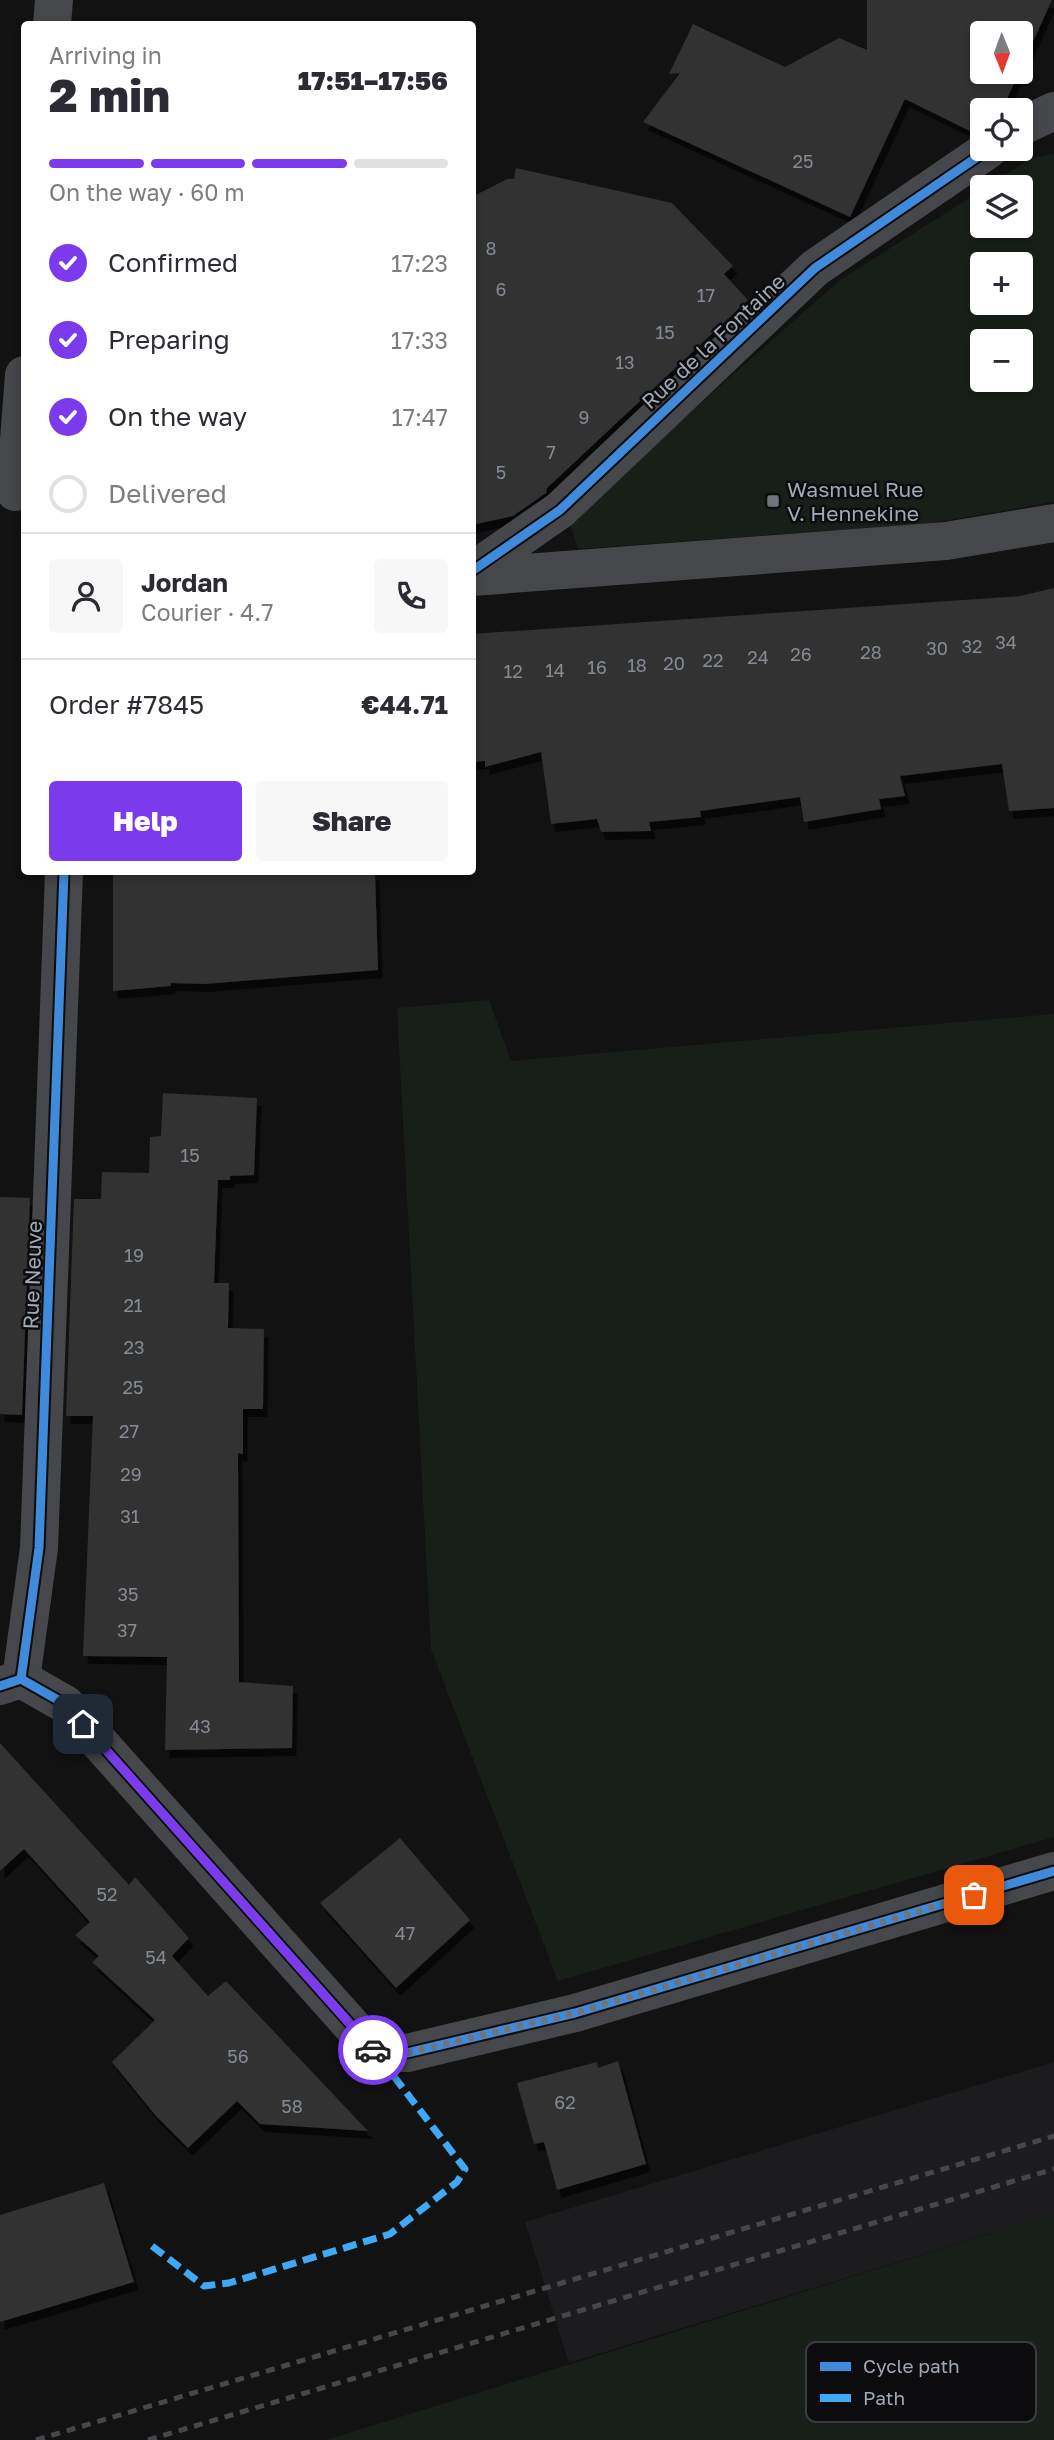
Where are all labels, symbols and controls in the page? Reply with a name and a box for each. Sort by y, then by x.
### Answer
north arrow [970,21,1032,84]
map controls [970,21,1033,392]
text: Arriving in [49,41,162,69]
text: 17:51–17:56 [298,65,448,96]
text: 2 min [49,67,170,122]
button: locate [970,98,1033,161]
house number: 25 [793,150,813,172]
button: layers [970,175,1033,238]
text: On the way · 60 m [49,178,245,206]
house number: 8 [486,237,496,259]
icon: check [49,244,87,282]
text: Confirmed [108,247,238,278]
text: 17:23 [391,249,448,277]
button: + [970,252,1033,315]
street label: Rue de la Fontaine [636,268,790,414]
house number: 6 [496,278,506,300]
house number: 17 [697,284,715,306]
icon: check [49,321,87,359]
house number: 15 [655,321,675,343]
text: Preparing [108,324,230,355]
text: 17:33 [391,326,448,354]
button: − [970,329,1033,392]
house number: 13 [615,351,635,373]
icon: check [49,398,87,436]
text: On the way [108,401,247,432]
text: 17:47 [392,403,448,431]
house number: 9 [579,406,589,428]
house number: 7 [546,441,556,463]
house number: 5 [496,461,506,483]
place label: Wasmuel Rue V. Hennekine [787,476,924,526]
text: Delivered [108,478,227,509]
marker: Wasmuel Rue V. Hennekine [765,493,781,509]
button: person [49,559,123,633]
button: phone [374,559,448,633]
text: Jordan [141,567,228,598]
text: Courier · 4.7 [141,598,273,626]
house number: 34 [995,631,1017,653]
house number: 32 [962,635,982,657]
house number: 30 [926,637,948,659]
house number: 28 [860,641,882,663]
house number: 26 [790,643,812,665]
house number: 24 [747,646,769,668]
house number: 22 [703,649,723,671]
house number: 20 [663,652,685,674]
house number: 18 [627,654,647,676]
house number: 16 [587,656,607,678]
house number: 14 [545,659,565,681]
house number: 12 [503,660,523,682]
text: Order #7845 [49,689,204,720]
text: €44.71 [361,689,448,720]
button: Help [49,781,242,861]
button: Share [256,781,448,861]
house number: 15 [180,1144,200,1166]
street label: Rue Neuve [17,1220,47,1330]
house number: 19 [124,1244,144,1266]
house number: 21 [123,1294,143,1316]
house number: 23 [124,1336,144,1358]
house number: 25 [123,1376,143,1398]
house number: 27 [119,1420,139,1442]
house number: 29 [120,1463,142,1485]
house number: 31 [120,1505,140,1527]
house number: 35 [118,1583,138,1605]
house number: 37 [117,1619,137,1641]
pin [53,1694,113,1754]
icon: home [64,1705,102,1743]
house number: 43 [189,1715,211,1737]
pin [944,1865,1004,1925]
icon: bag [955,1876,993,1914]
house number: 52 [97,1883,117,1905]
house number: 47 [395,1922,415,1944]
house number: 54 [145,1946,167,1968]
courier [338,2015,408,2085]
icon: car [354,2031,392,2069]
house number: 56 [227,2045,249,2067]
house number: 62 [554,2091,576,2113]
house number: 58 [281,2095,303,2117]
legend [806,2342,1036,2422]
text: Cycle path [863,2354,960,2377]
text: Path [863,2386,905,2409]

